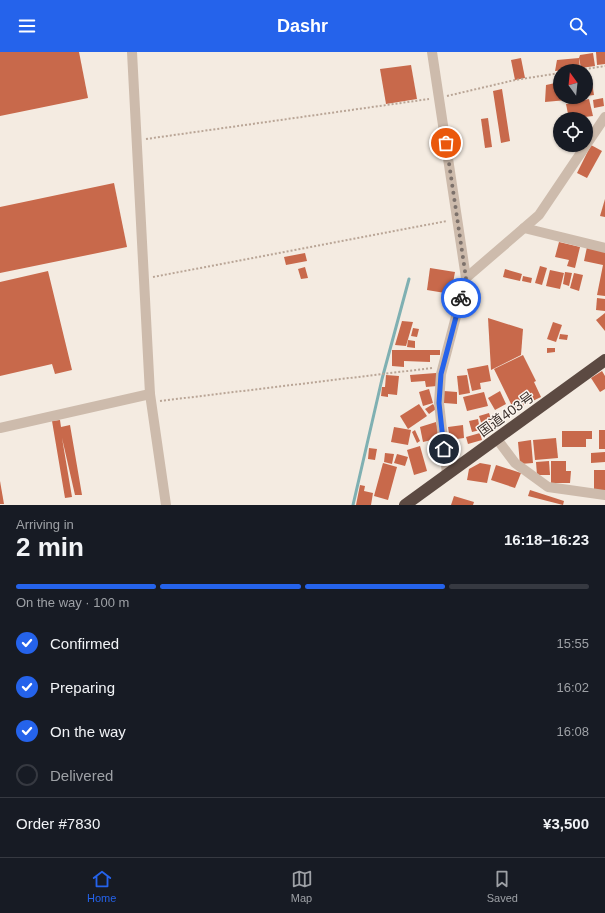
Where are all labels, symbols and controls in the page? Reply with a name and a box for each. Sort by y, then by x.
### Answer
icon: menu [16,15,38,37]
icon: search [567,15,589,37]
text: Dashr [277,16,328,36]
north arrow [553,64,593,104]
map controls [553,64,593,152]
button: locate [553,112,593,152]
pin [429,126,463,160]
icon: bag [435,132,457,154]
courier [441,278,481,318]
icon: bike [450,287,472,309]
street label: 国道403号 [475,388,537,440]
pin [427,432,461,466]
icon: home [433,438,455,460]
text: Arriving in [16,517,74,532]
text: 16:18–16:23 [504,531,589,548]
text: 2 min [16,532,84,562]
text: On the way · 100 m [16,595,129,610]
icon: check [16,632,38,654]
text: Confirmed [50,635,119,652]
text: 15:55 [556,636,589,651]
icon: check [16,676,38,698]
text: Preparing [50,679,115,696]
text: 16:02 [556,680,589,695]
icon: check [16,720,38,742]
text: On the way [50,723,126,740]
text: 16:08 [556,724,589,739]
text: Delivered [50,767,113,784]
text: Order #7830 [16,815,100,832]
text: ¥3,500 [543,815,589,832]
tab: Home [87,868,116,904]
tab: Map [291,868,313,904]
tab: Saved [487,868,518,904]

